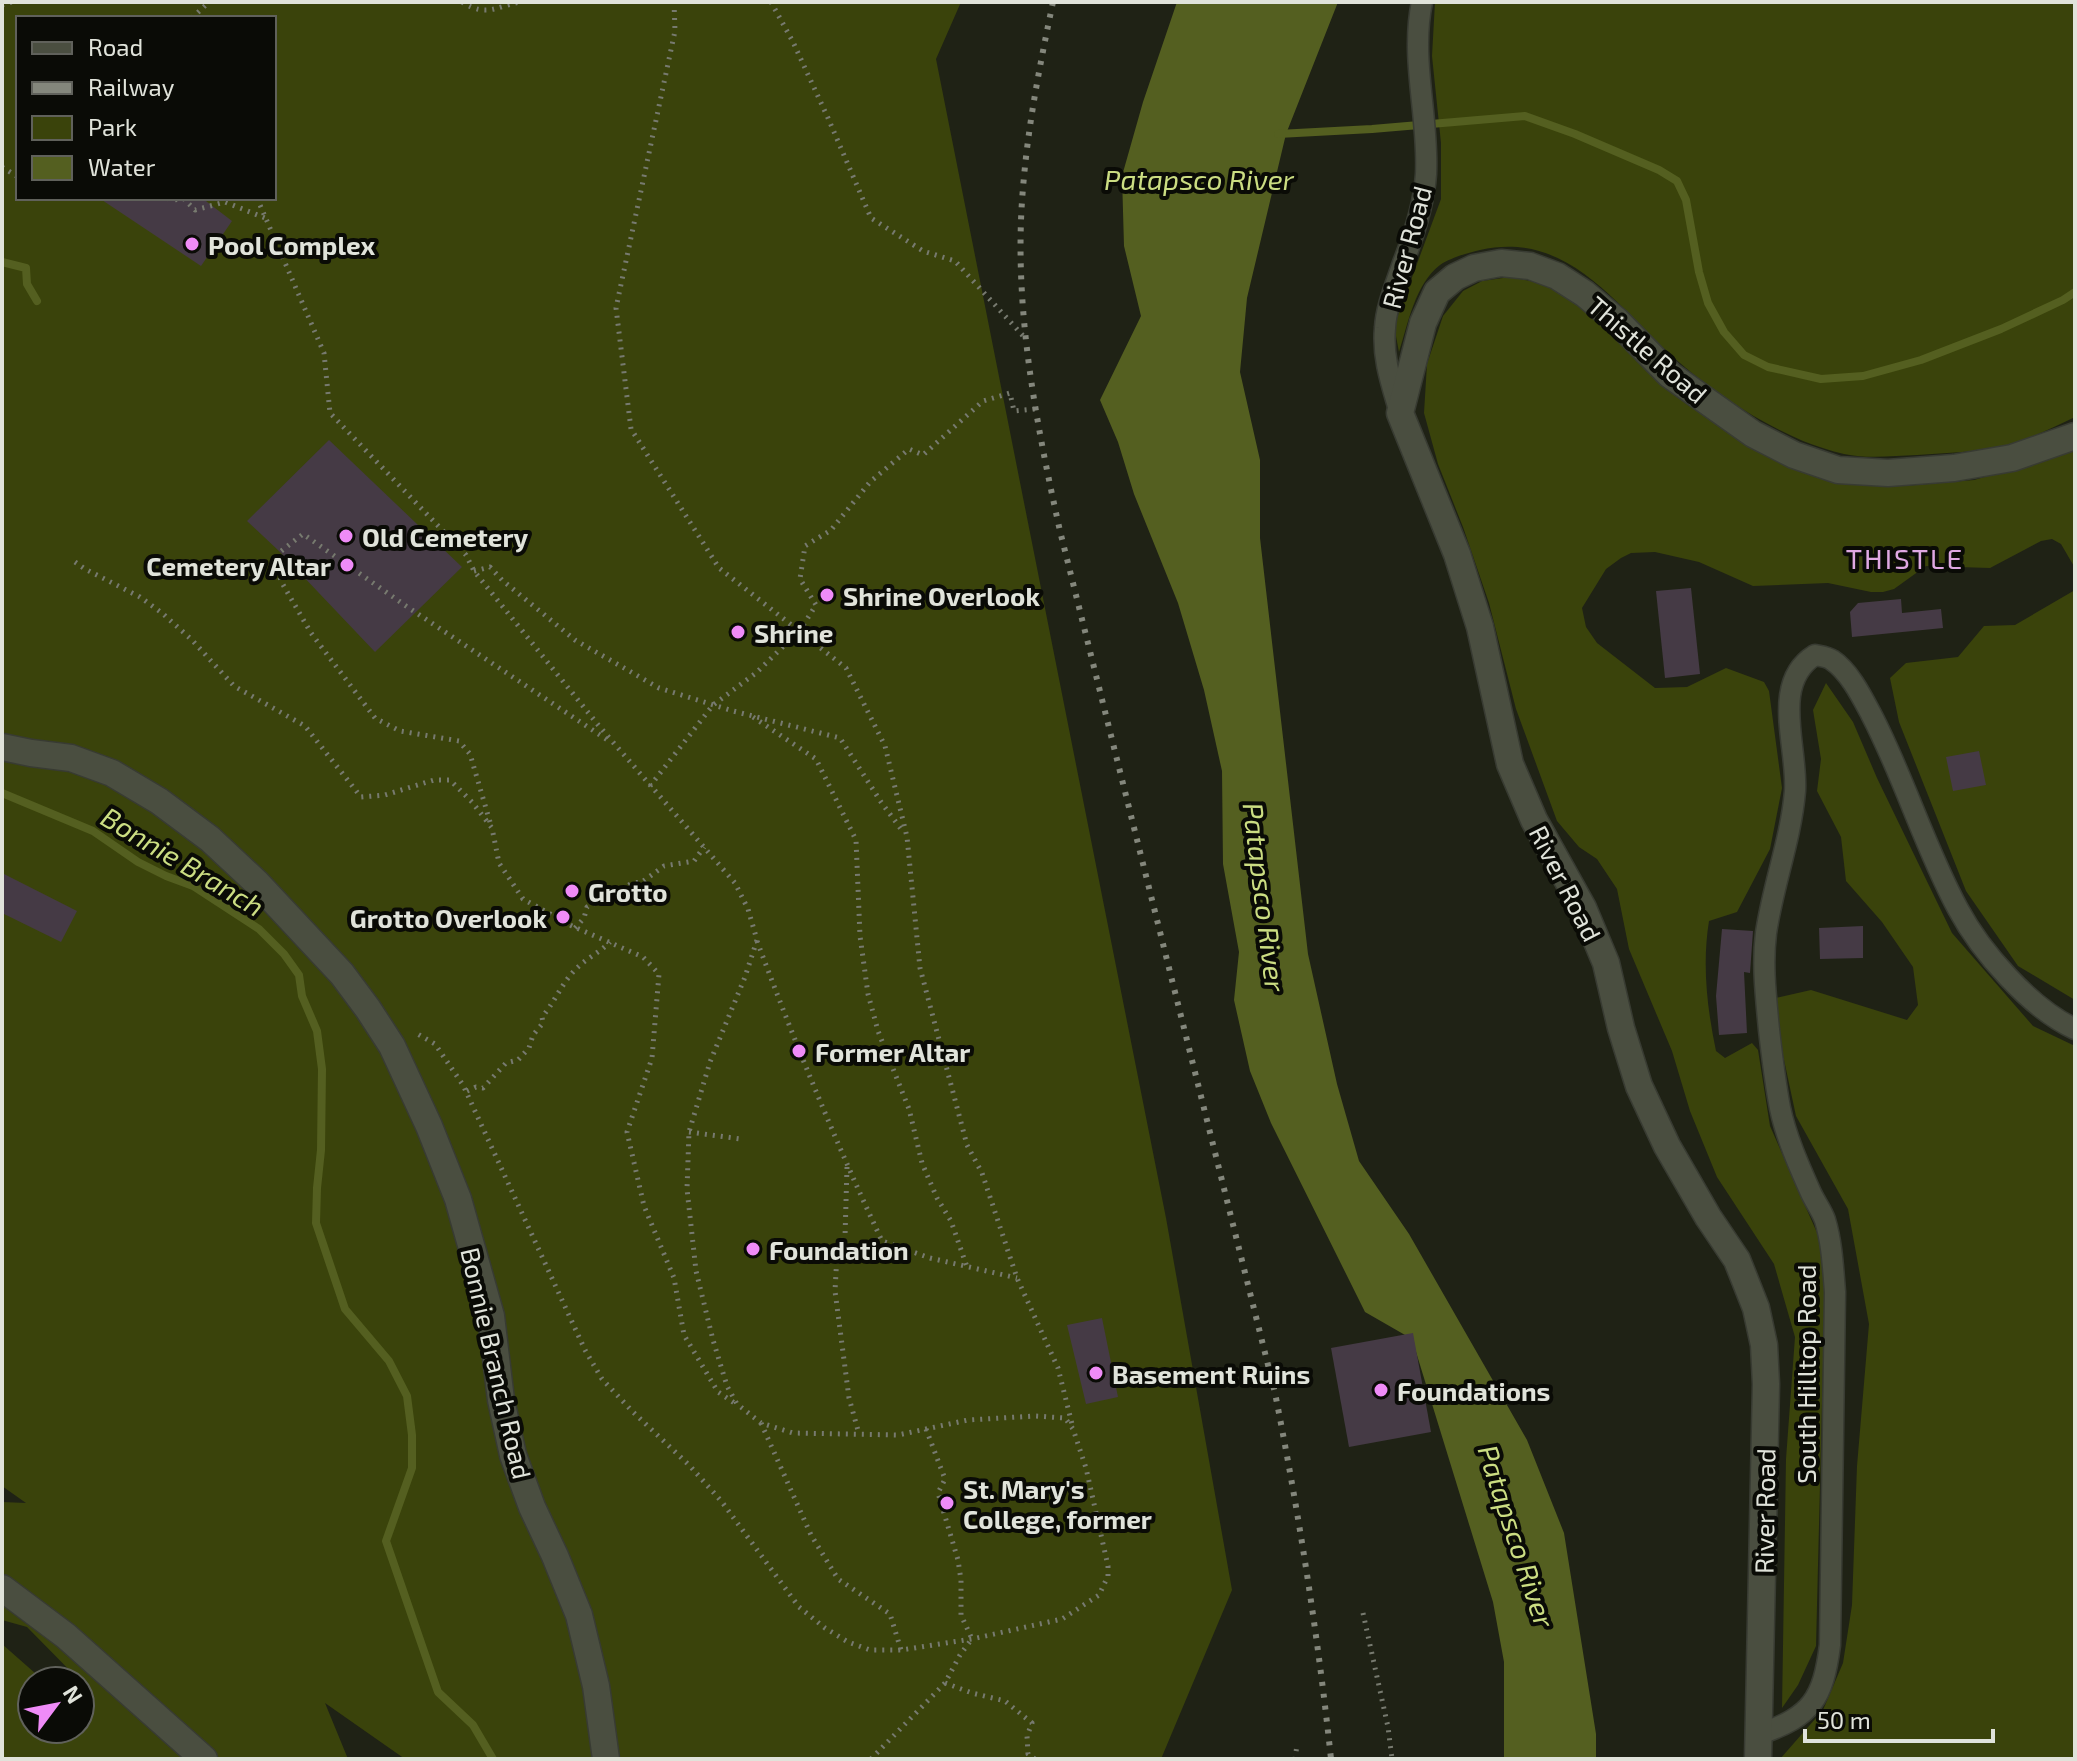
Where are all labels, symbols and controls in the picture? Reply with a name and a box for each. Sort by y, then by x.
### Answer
legend [16,16,276,200]
text: Road [88,32,143,61]
text: Railway [88,72,175,101]
text: Park [88,112,137,141]
text: Water [88,152,156,181]
water label: Patapsco River [1104,162,1295,196]
street label: River Road [1375,182,1437,312]
place label: Pool Complex [208,229,376,260]
marker: Pool Complex [183,235,201,253]
street label: Thistle Road [1582,289,1714,409]
place label: Old Cemetery [362,521,529,553]
marker: Old Cemetery [337,527,355,545]
district label: THISTLE [1846,541,1964,575]
place label: Cemetery Altar [146,550,331,582]
marker: Cemetery Altar [338,556,356,574]
place label: Shrine Overlook [843,580,1040,611]
marker: Shrine Overlook [818,586,836,604]
place label: Shrine [754,617,833,648]
marker: Shrine [729,623,747,641]
water label: Bonnie Branch [95,799,271,923]
water label: Patapsco River [1237,801,1294,994]
street label: River Road [1524,820,1608,946]
place label: Grotto [588,876,668,907]
marker: Grotto [563,882,581,900]
place label: Grotto Overlook [350,902,547,933]
marker: Grotto Overlook [554,908,572,926]
place label: Former Altar [815,1036,970,1067]
marker: Former Altar [790,1042,808,1060]
place label: Foundation [769,1234,909,1265]
marker: Foundation [744,1240,762,1258]
street label: Bonnie Branch Road [455,1244,539,1482]
street label: South Hilltop Road [1790,1264,1821,1484]
place label: Basement Ruins [1112,1358,1310,1389]
marker: Basement Ruins [1087,1364,1105,1382]
place label: Foundations [1397,1375,1550,1406]
marker: Foundations [1372,1381,1390,1399]
water label: Patapsco River [1471,1440,1563,1632]
street label: River Road [1747,1448,1781,1574]
place label: St. Mary's College, former [963,1473,1152,1534]
marker: St. Mary's College, former [938,1494,956,1512]
north arrow [16,1665,96,1745]
text: N [59,1680,89,1707]
scale bar [1805,1693,1993,1743]
text: 50 m [1817,1705,1871,1734]

